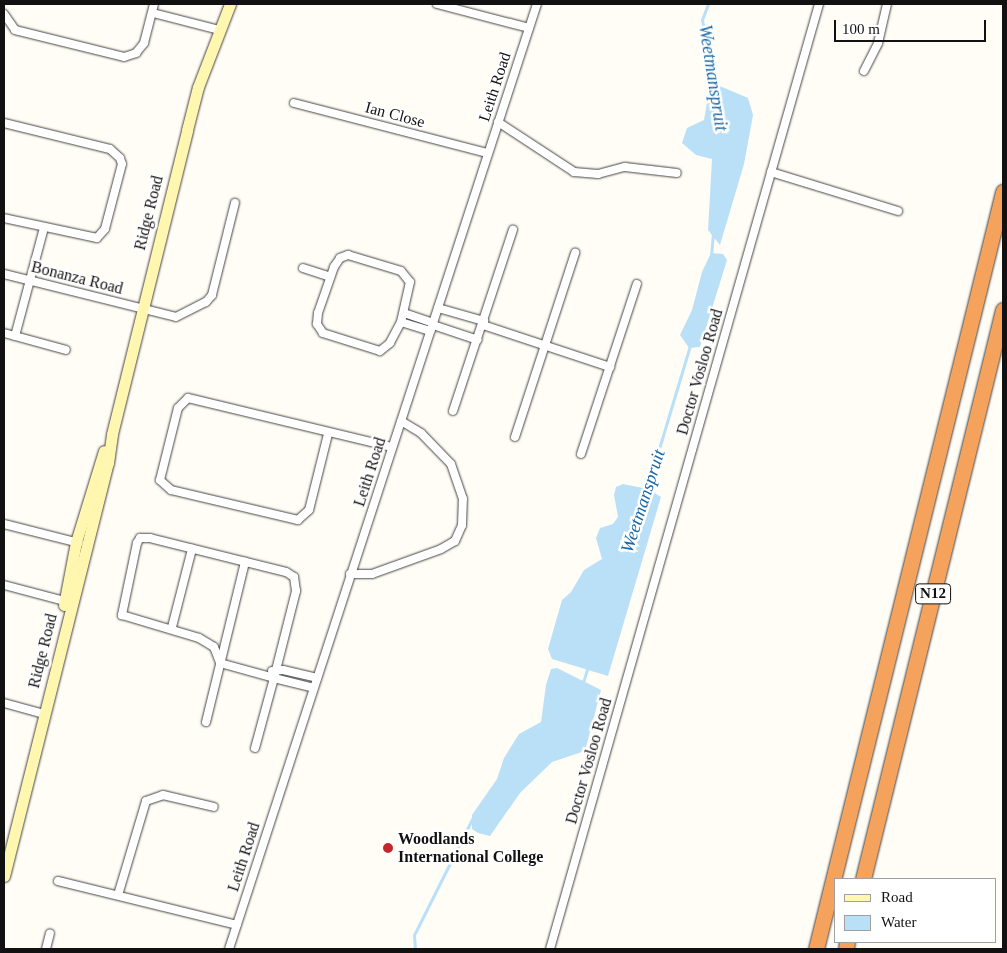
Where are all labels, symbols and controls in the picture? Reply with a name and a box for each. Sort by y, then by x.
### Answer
scale bar [837,10,990,42]
text: 100 m [842,21,880,37]
water label: Weetmanspruit [694,23,732,133]
street label: Leith Road [475,50,515,124]
street label: Ian Close [363,98,427,132]
street label: Ridge Road [130,174,168,252]
street label: Bonanza Road [29,257,125,299]
street label: Doctor Vosloo Road [673,307,727,437]
street label: Leith Road [350,435,390,509]
water label: Weetmanspruit [616,447,670,555]
road number: N12 [914,582,952,606]
street label: Ridge Road [24,612,62,690]
street label: Doctor Vosloo Road [562,696,616,826]
street label: Leith Road [224,820,264,894]
place label: Woodlands International College [398,829,543,867]
marker: Woodlands International College [382,842,394,854]
legend [834,878,997,943]
text: Road [881,889,913,905]
text: Water [881,914,916,930]

